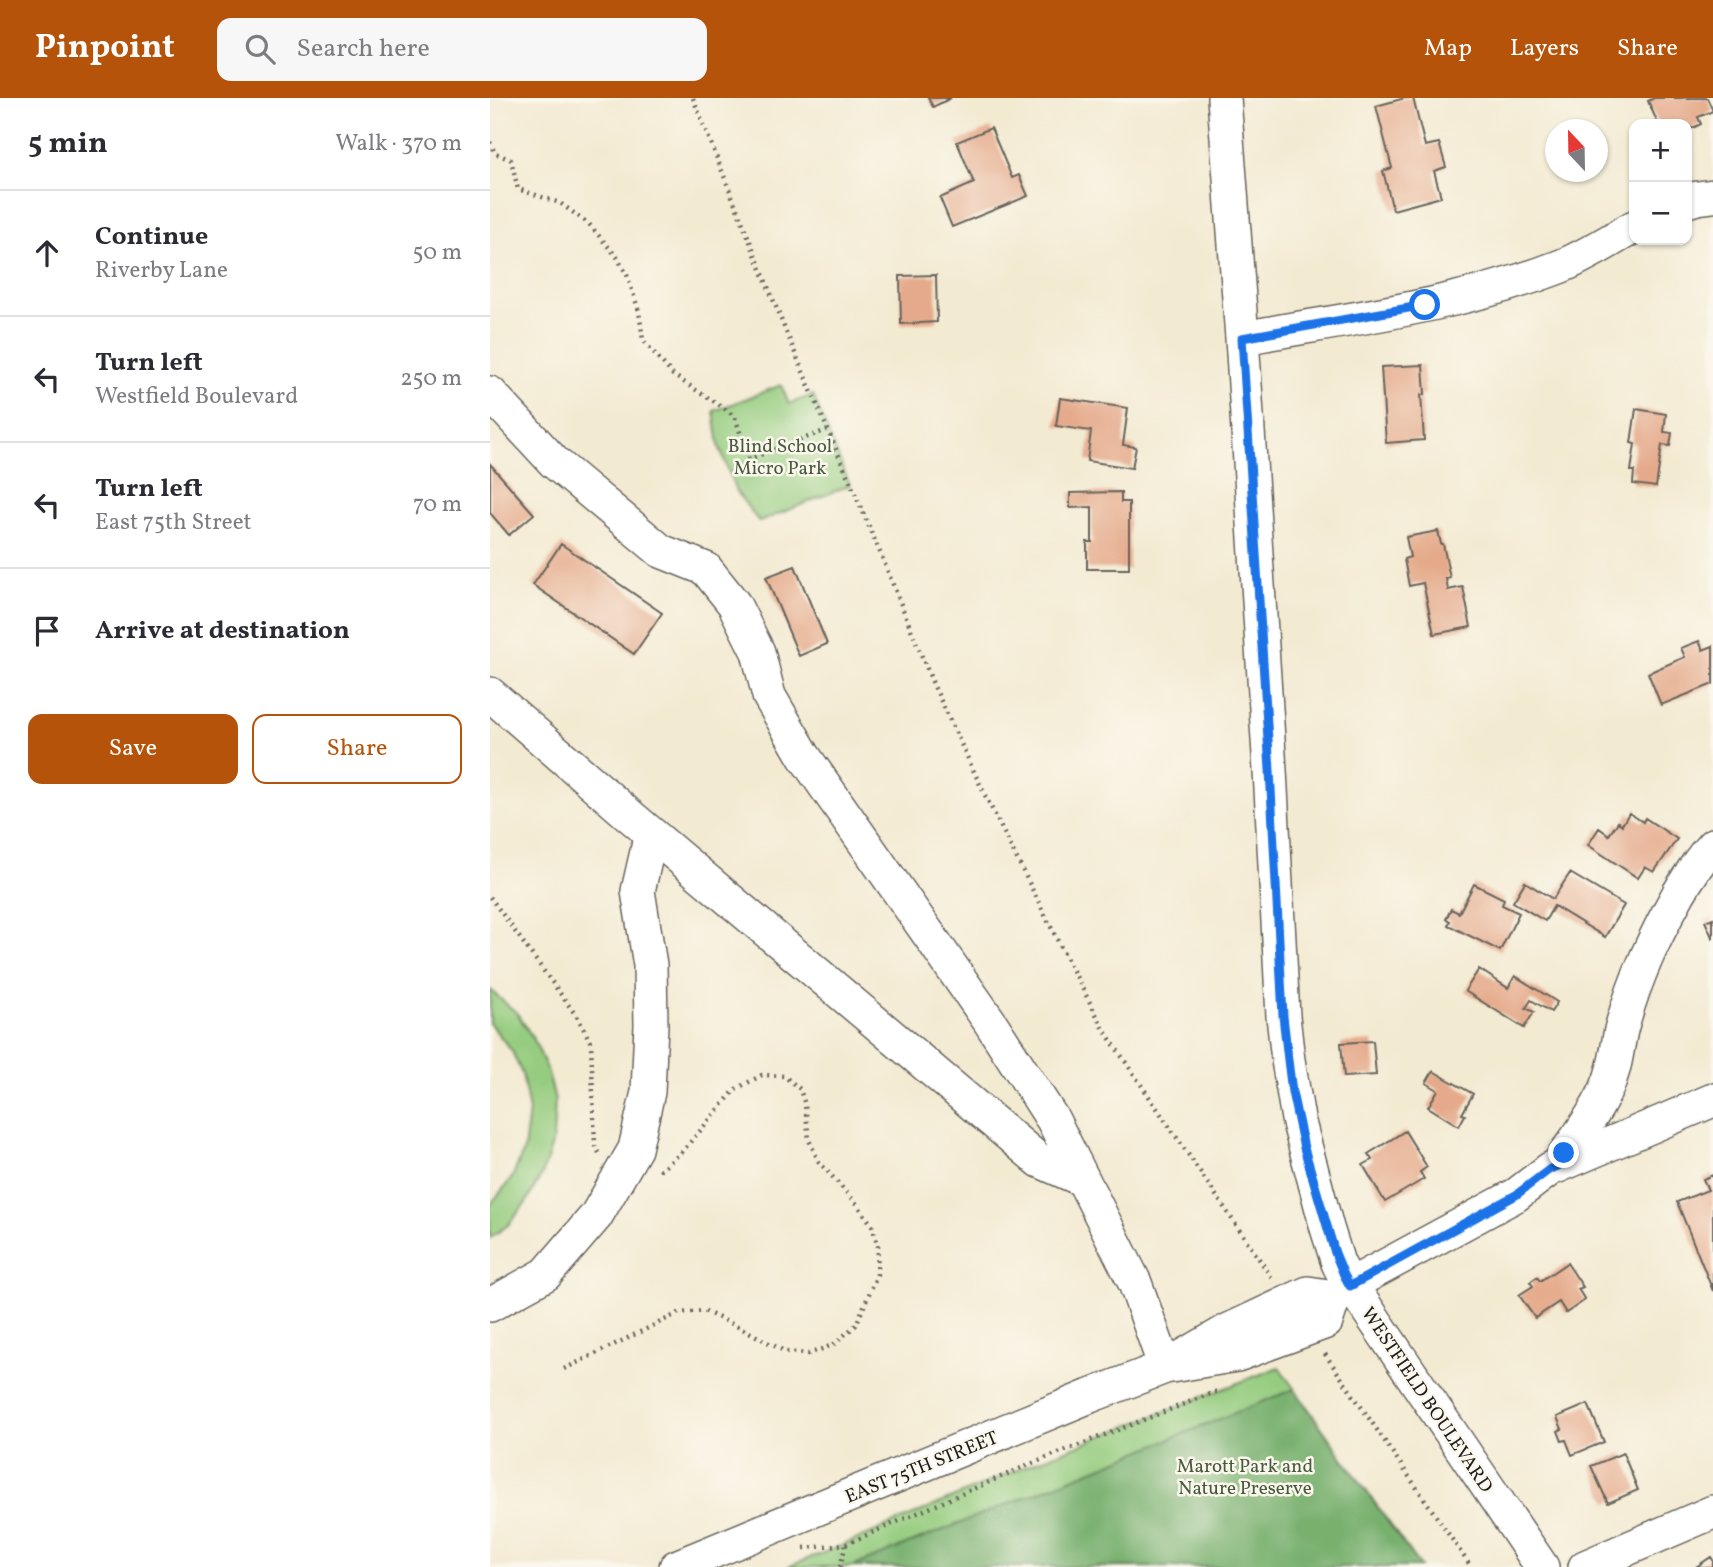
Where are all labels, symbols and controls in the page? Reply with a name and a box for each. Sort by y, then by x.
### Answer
search box [217,18,707,81]
text: Pinpoint [35,26,175,72]
icon: search [241,30,279,68]
text: Search here [297,31,430,67]
text: Map [1424,32,1472,66]
text: Layers [1510,32,1579,66]
text: Share [1617,32,1678,66]
north arrow [1545,119,1608,182]
map controls [1629,119,1692,245]
button: + [1629,119,1692,182]
text: 5 min [28,123,108,165]
text: Walk · 370 m [335,128,462,160]
button: − [1629,182,1692,245]
text: Continue [95,219,208,255]
icon: ahead [28,234,66,272]
text: 50 m [413,237,462,269]
text: Riverby Lane [95,255,228,287]
route start [1409,289,1440,320]
text: Turn left [95,345,203,381]
icon: left [28,360,66,398]
text: 250 m [400,363,462,395]
text: Westfield Boulevard [95,381,298,413]
park label: Blind School Micro Park [728,434,833,482]
text: Turn left [95,471,203,507]
icon: left [28,486,66,524]
text: 70 m [413,489,462,521]
text: East 75th Street [95,507,252,539]
icon: arrive [28,612,66,650]
text: Arrive at destination [95,613,350,649]
button: Save [28,714,238,784]
button: Share [252,714,462,784]
route end [1548,1137,1579,1168]
street label: WESTFIELD BOULEVARD [1354,1302,1498,1498]
street label: EAST 75TH STREET [841,1425,1002,1510]
park label: Marott Park and Nature Preserve [1177,1454,1313,1502]

